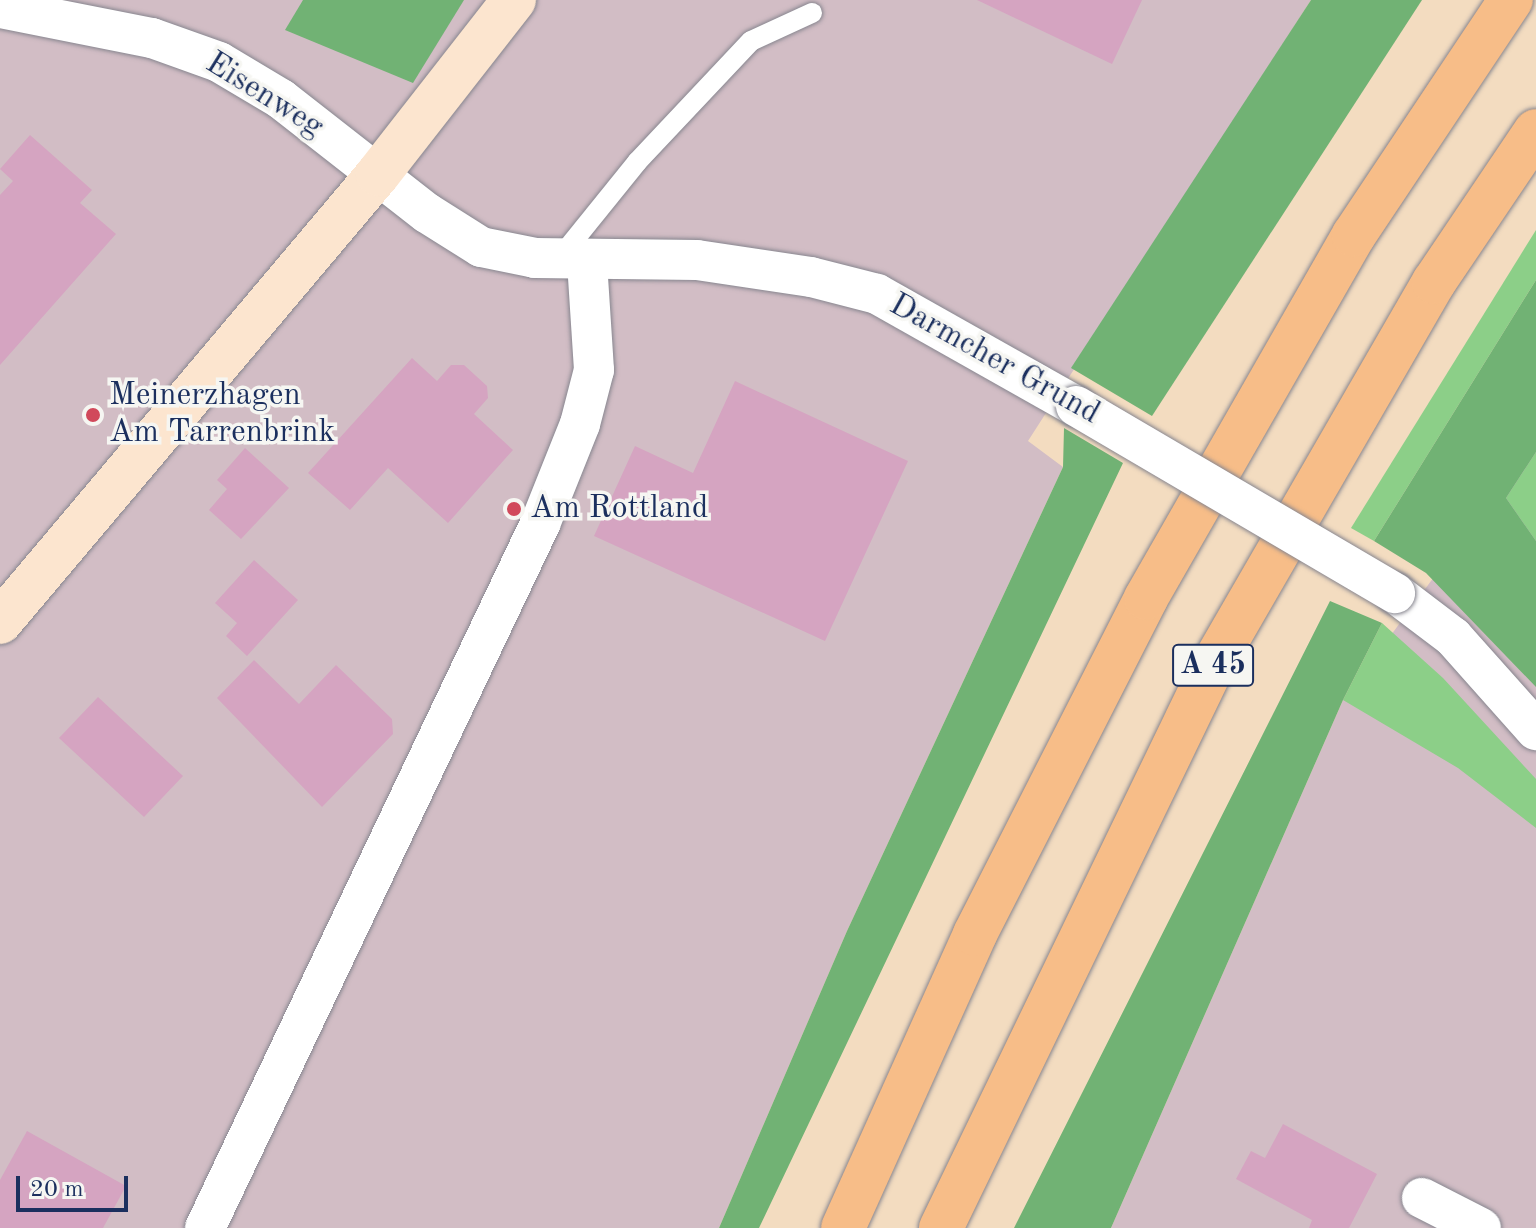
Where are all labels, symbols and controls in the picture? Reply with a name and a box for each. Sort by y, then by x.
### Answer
street label: Eisenweg [198,45,330,147]
street label: Darmcher Grund [882,286,1106,434]
place label: Meinerzhagen Am Tarrenbrink [109,378,335,453]
marker: Meinerzhagen Am Tarrenbrink [84,406,102,424]
place label: Am Rottland [530,490,708,528]
marker: Am Rottland [505,500,523,518]
road number: A 45 [1171,639,1255,691]
scale bar [20,1160,132,1210]
text: 20 m [30,1178,84,1202]

